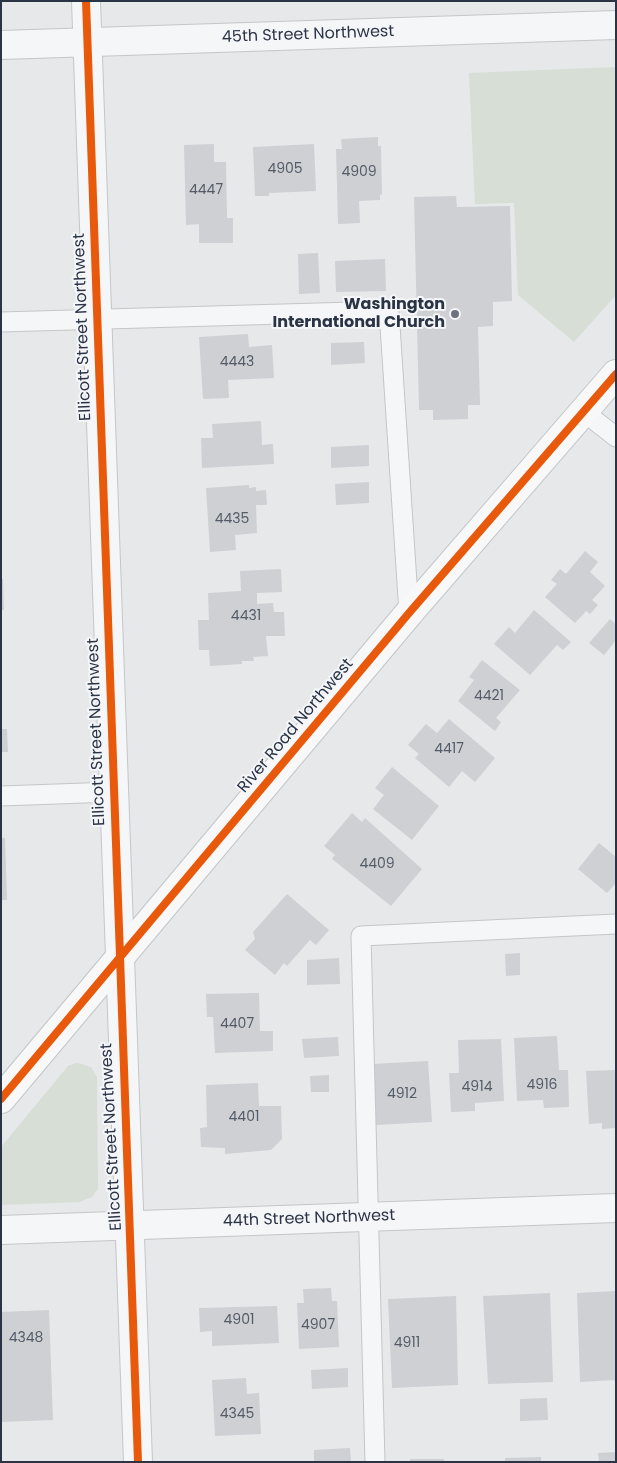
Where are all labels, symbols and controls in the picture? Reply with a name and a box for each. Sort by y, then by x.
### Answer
street label: 45th Street Northwest [222,22,394,48]
house number: 4905 [267,161,303,177]
house number: 4909 [341,164,377,180]
house number: 4447 [189,182,223,198]
street label: Ellicott Street Northwest [70,233,96,421]
place label: Washington International Church [272,295,445,333]
marker: Washington International Church [449,308,461,320]
house number: 4443 [220,354,254,370]
house number: 4435 [215,511,249,527]
house number: 4431 [231,608,261,624]
street label: Ellicott Street Northwest [84,638,110,826]
street label: River Road Northwest [234,655,358,797]
house number: 4421 [474,688,504,704]
house number: 4417 [434,741,464,757]
house number: 4409 [359,856,395,872]
house number: 4407 [220,1016,254,1032]
street label: Ellicott Street Northwest [98,1043,126,1231]
house number: 4916 [527,1077,557,1093]
house number: 4914 [462,1079,492,1095]
house number: 4912 [387,1086,417,1102]
house number: 4401 [229,1109,259,1125]
street label: 44th Street Northwest [223,1206,395,1232]
house number: 4901 [224,1312,254,1328]
house number: 4907 [301,1317,335,1333]
house number: 4348 [9,1330,43,1346]
house number: 4911 [394,1335,420,1351]
house number: 4345 [220,1406,254,1422]

